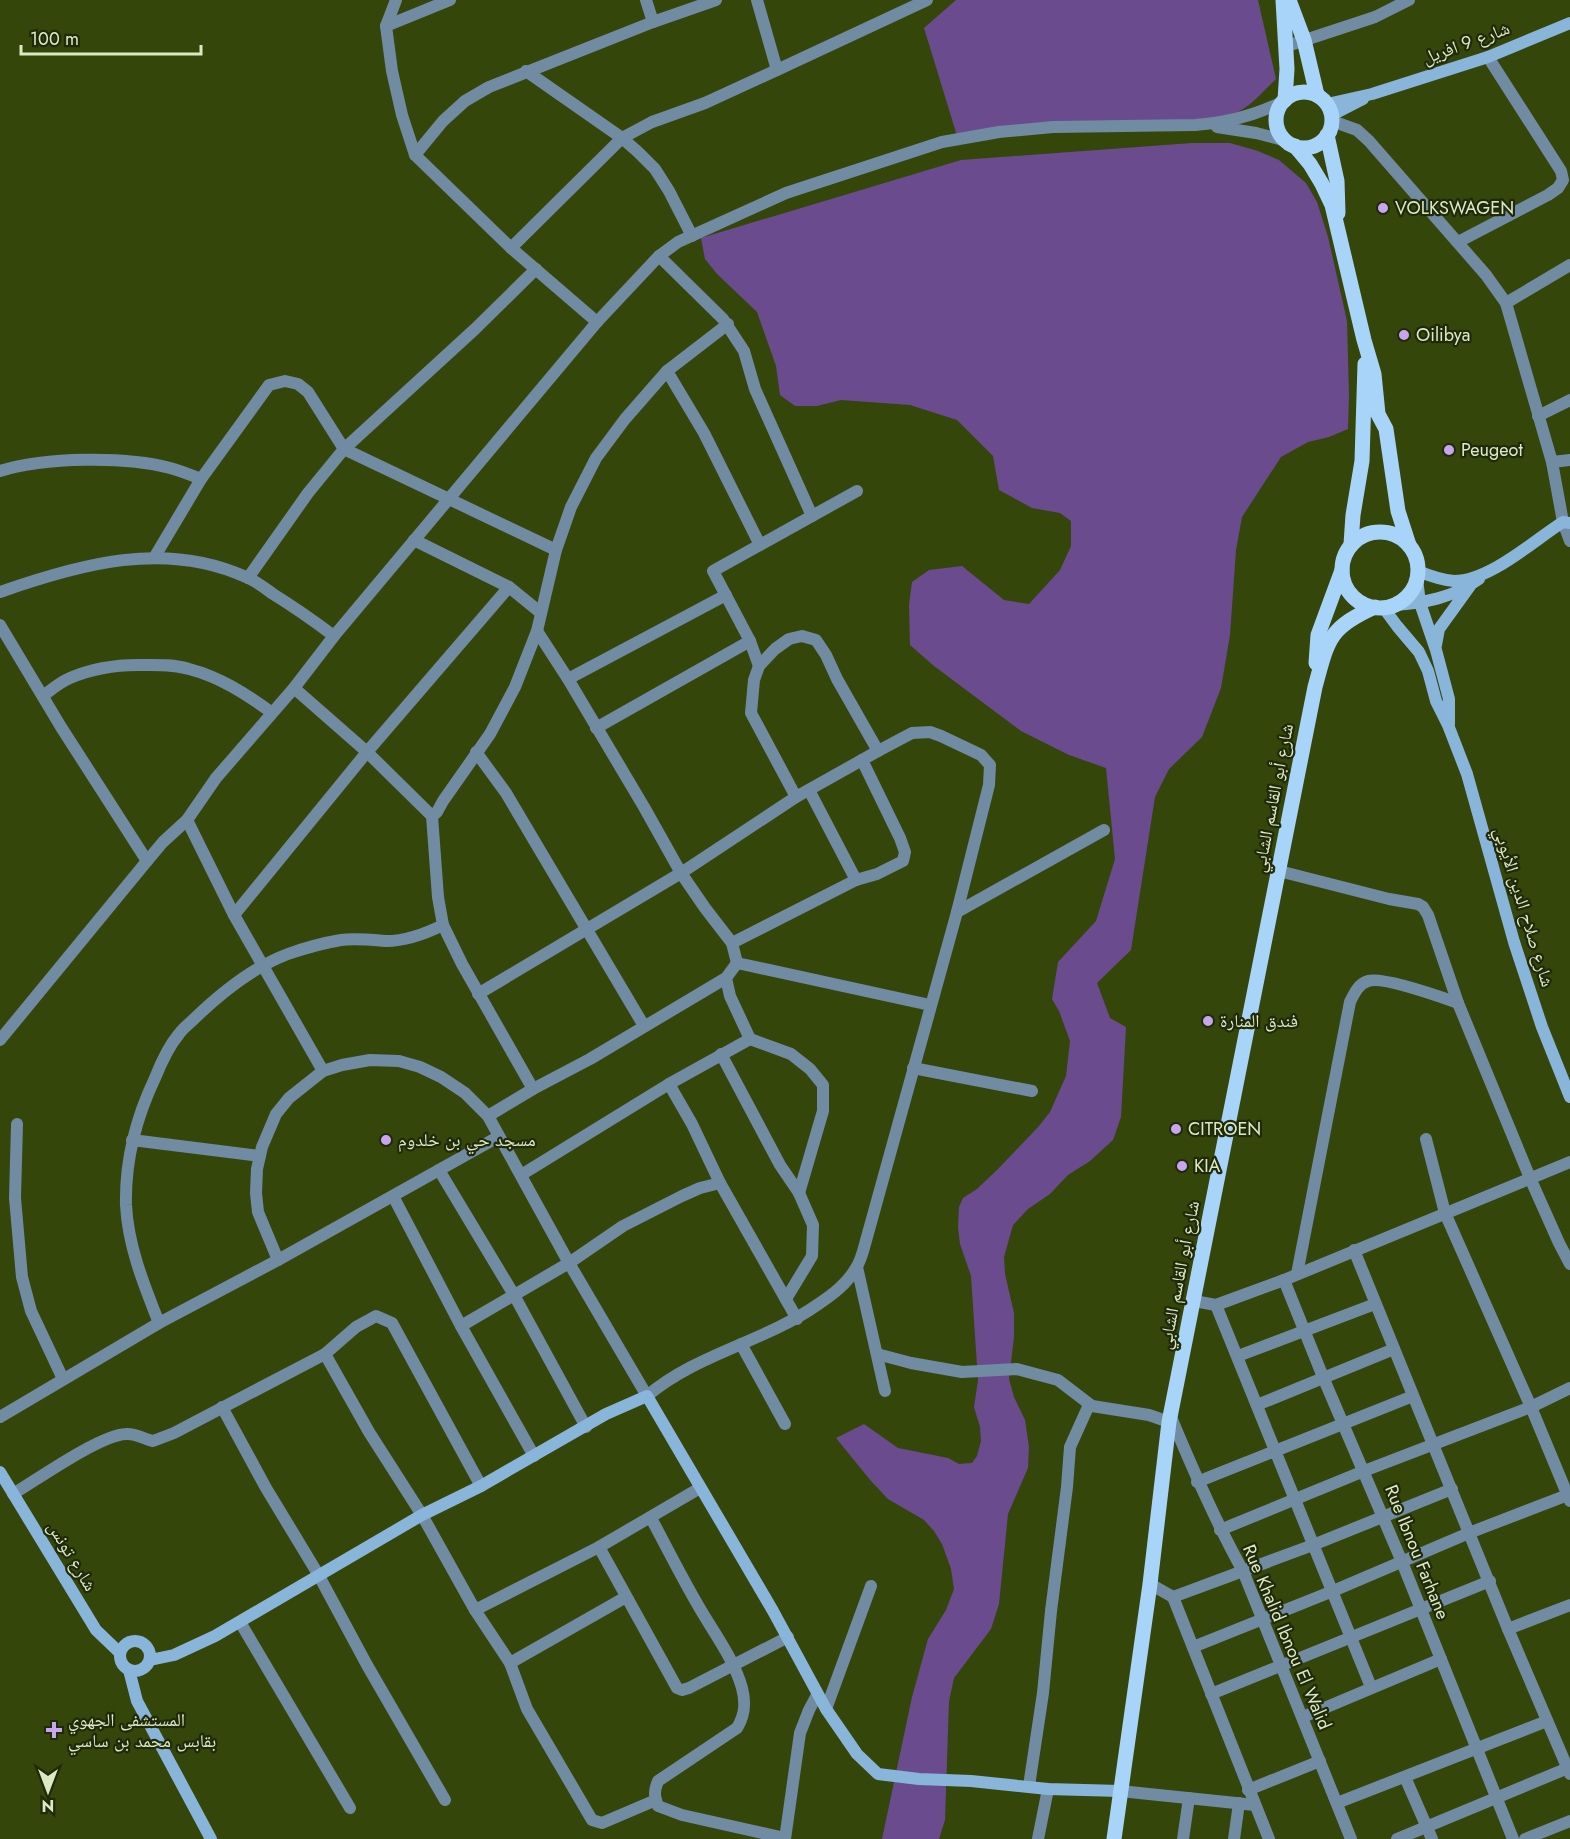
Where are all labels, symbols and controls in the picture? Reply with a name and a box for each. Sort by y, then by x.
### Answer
street label: شارع 9 افريل [1419,15,1513,71]
scale bar [21,18,201,56]
text: 100 m [30,26,79,52]
place label: VOLKSWAGEN [1395,195,1514,221]
marker: VOLKSWAGEN [1376,201,1390,215]
place label: Oilibya [1416,322,1470,348]
marker: Oilibya [1397,328,1411,342]
place label: Peugeot [1461,437,1523,463]
marker: Peugeot [1442,443,1456,457]
street label: شارع أبو القاسم الشابي [1246,721,1302,875]
street label: شارع صلاح الدين الأيوبي [1486,824,1561,991]
place label: فندق المنارة [1220,1008,1298,1034]
marker: فندق المنارة [1201,1014,1215,1028]
place label: CITROEN [1188,1116,1261,1142]
marker: CITROEN [1169,1122,1183,1136]
place label: مسجد حي بن خلدوم [398,1127,536,1155]
marker: مسجد حي بن خلدوم [379,1133,393,1147]
place label: KIA [1194,1153,1221,1179]
marker: KIA [1175,1159,1189,1173]
street label: شارع أبو القاسم الشابي [1152,1198,1208,1352]
street label: Rue Ibnou Farhane [1378,1481,1456,1623]
street label: شارع تونس [41,1516,103,1596]
street label: Rue Khalid Ibnou El Walid [1236,1540,1338,1734]
place label: المستشفى الجهوي بقابس محمد بن ساسي [68,1707,216,1756]
marker: المستشفى الجهوي بقابس محمد بن ساسي [45,1721,63,1739]
north arrow [18,1761,78,1821]
text: N [42,1794,54,1817]

